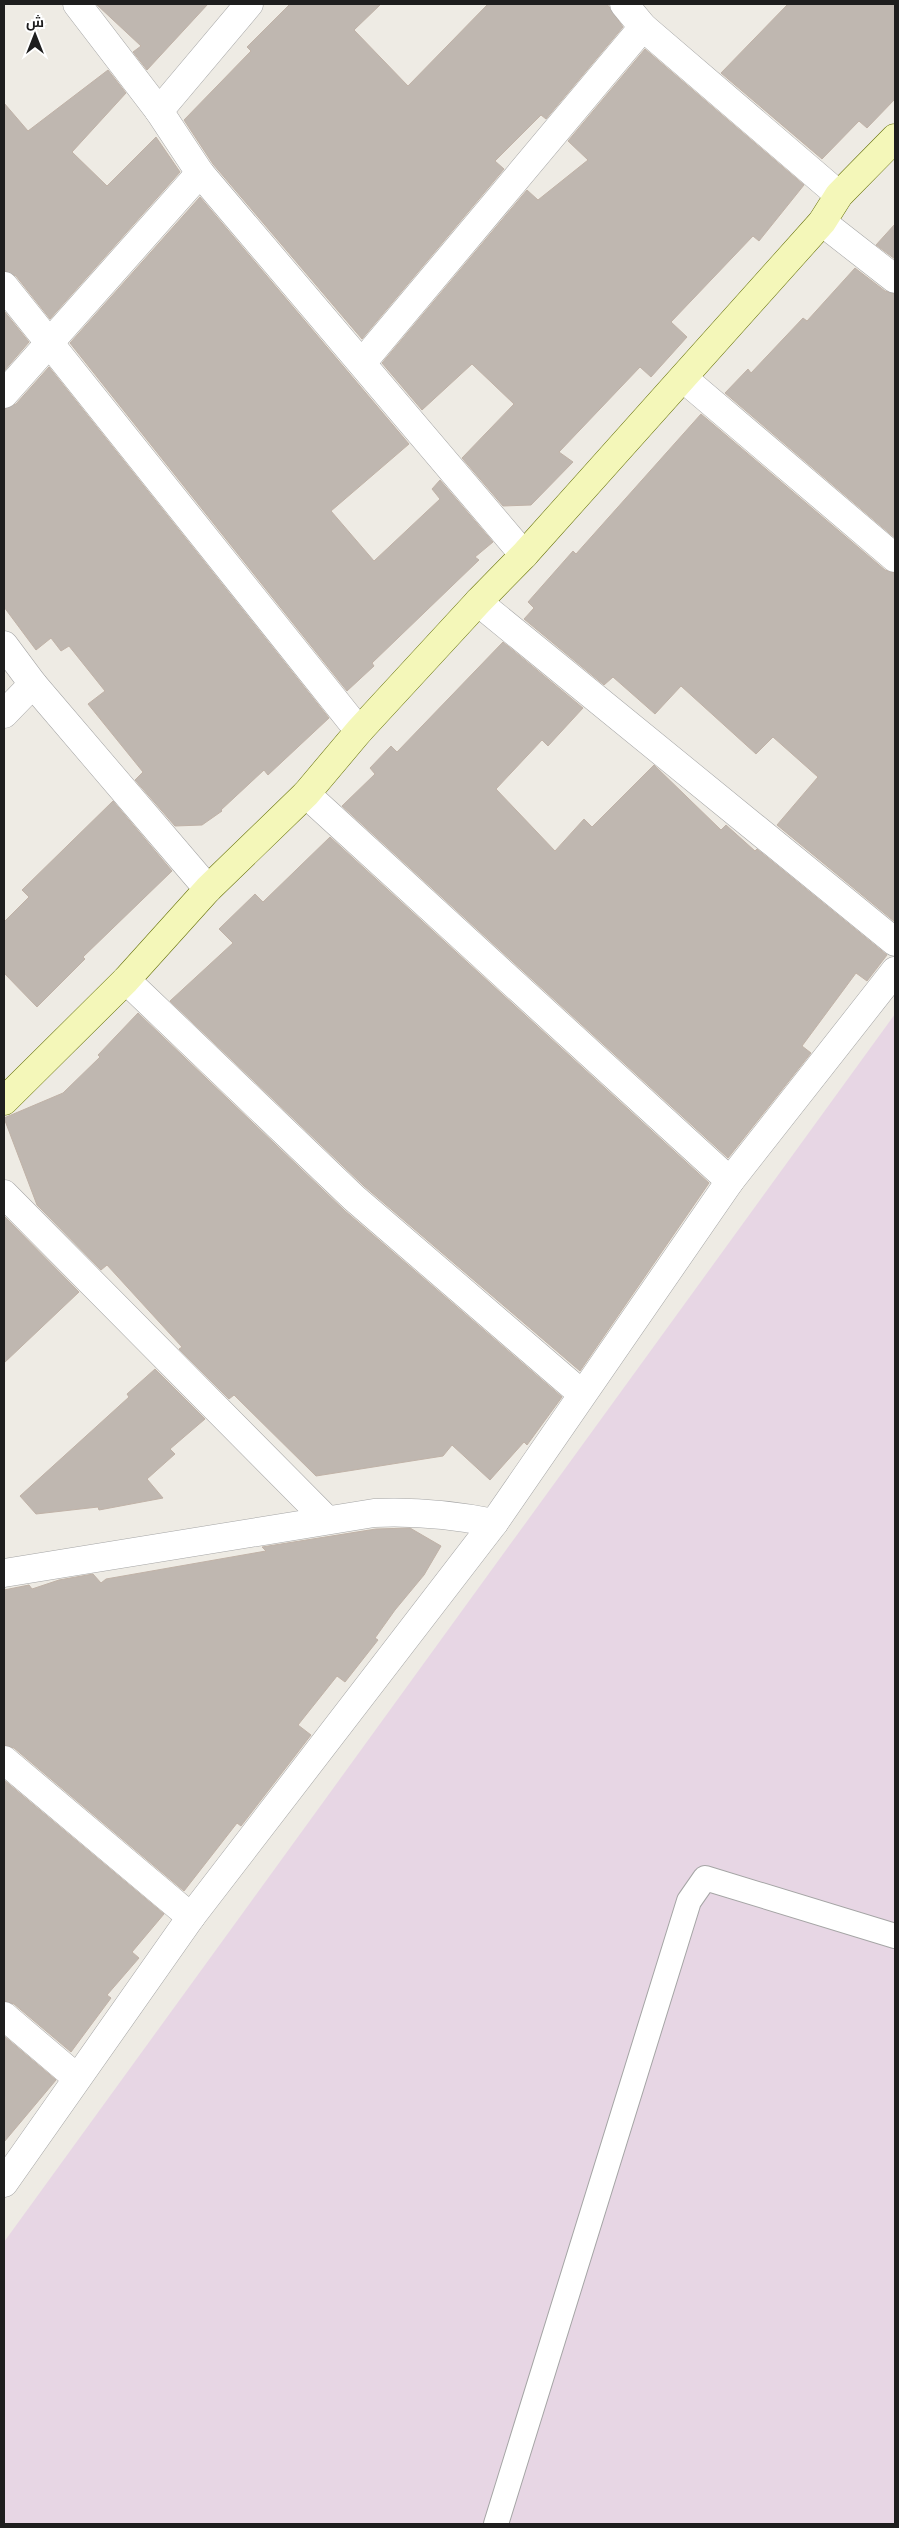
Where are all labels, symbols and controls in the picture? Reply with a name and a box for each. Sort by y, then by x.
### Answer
north arrow [10,10,60,60]
text: ش [26,14,44,31]

